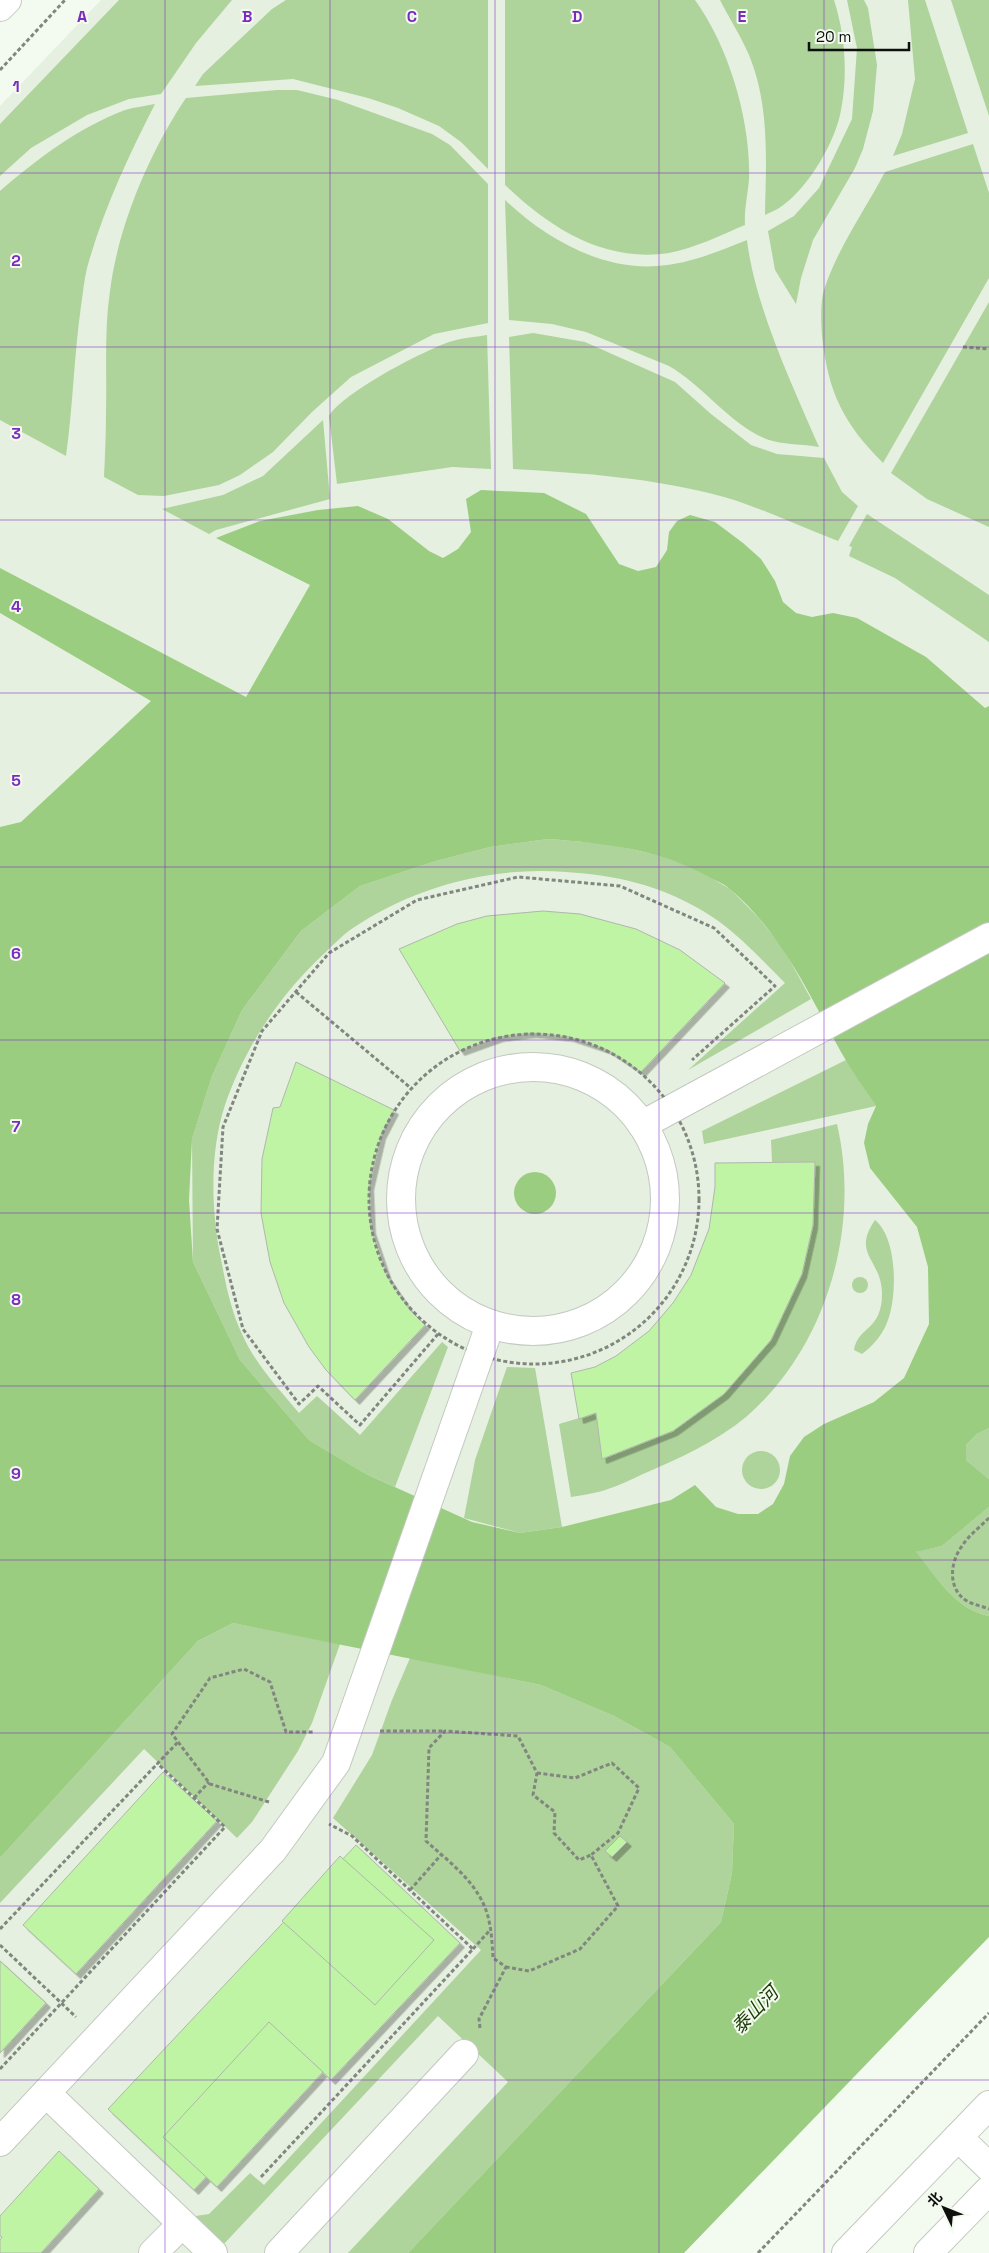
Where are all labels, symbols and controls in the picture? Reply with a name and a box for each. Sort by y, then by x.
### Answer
text: A [77,6,87,27]
text: B [242,6,252,27]
text: C [407,6,417,27]
text: D [572,6,582,27]
text: E [738,6,747,27]
scale bar [809,20,909,52]
text: 20 m [816,27,851,46]
text: 1 [12,76,20,97]
text: 2 [11,250,21,271]
text: 3 [11,423,21,444]
text: 4 [11,596,21,617]
text: 5 [11,770,21,791]
text: 6 [11,943,21,964]
text: 7 [12,1116,21,1137]
text: 8 [11,1289,21,1310]
text: 9 [11,1463,21,1484]
water label: 泰山河 [726,1978,787,2039]
north arrow [919,2183,969,2233]
text: 北 [923,2188,946,2210]

